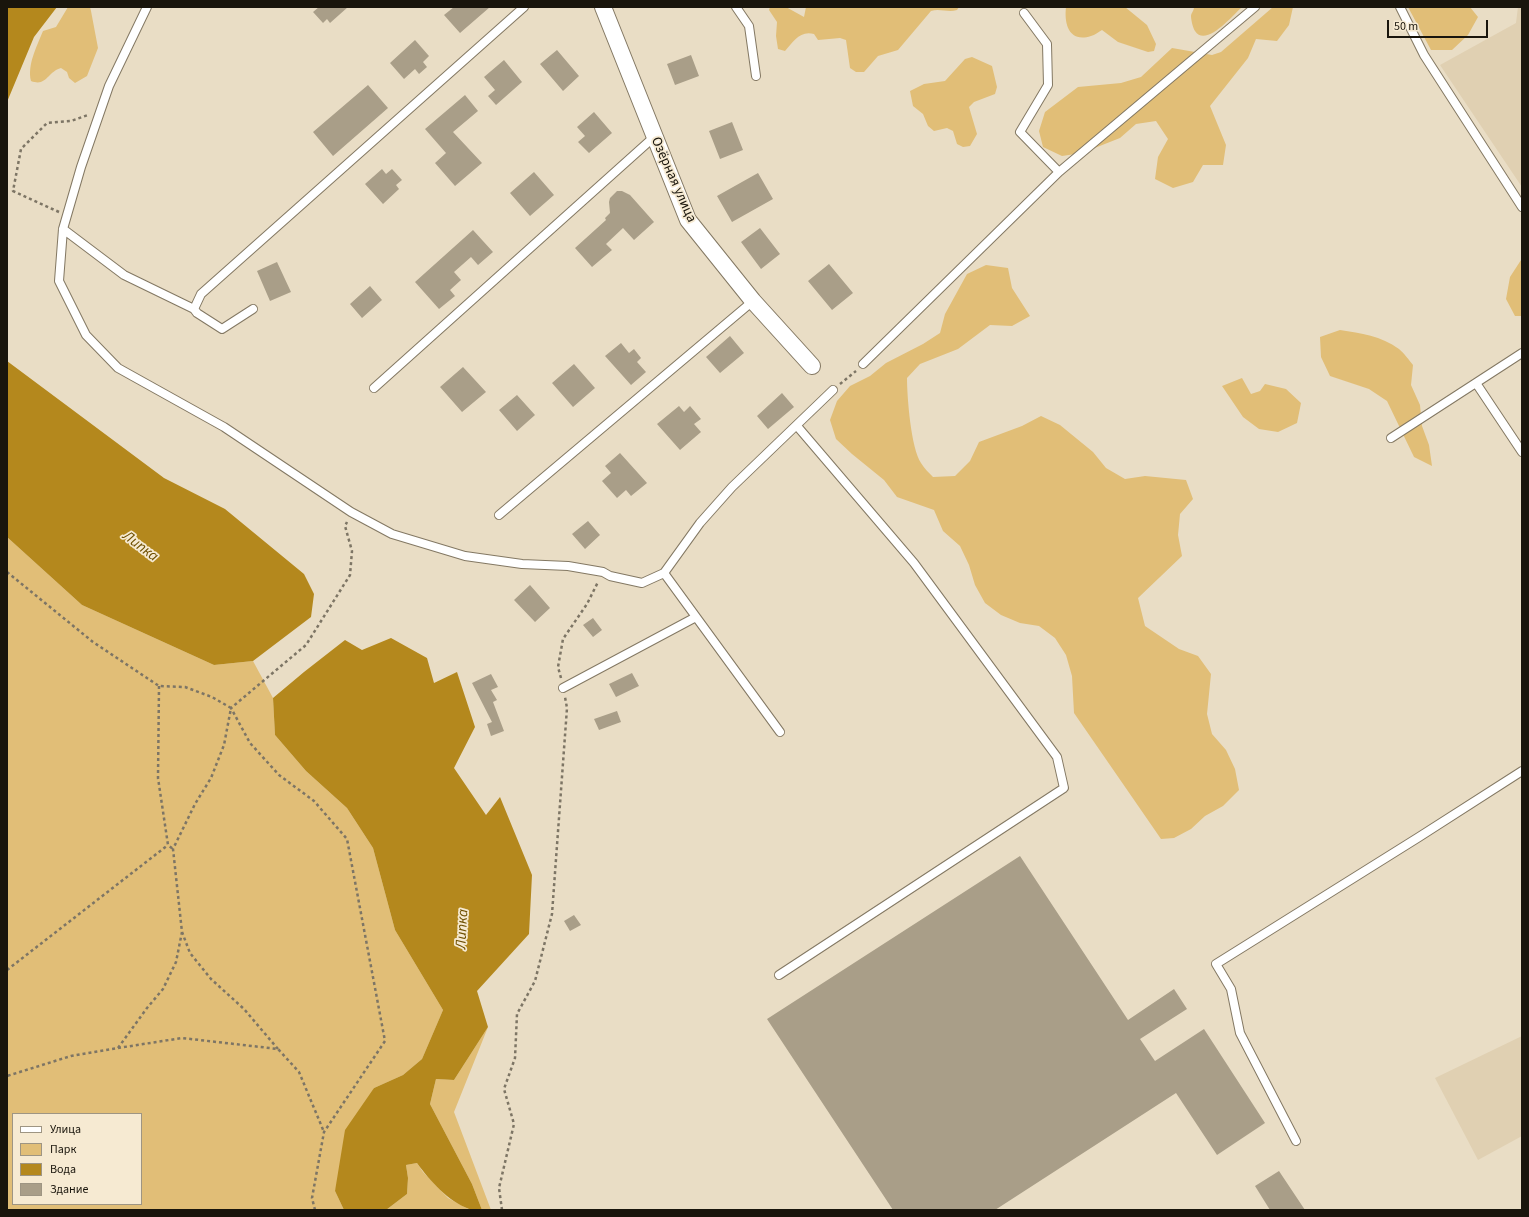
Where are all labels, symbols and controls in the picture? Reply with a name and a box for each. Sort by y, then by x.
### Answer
scale bar [1389,12,1490,38]
text: 50 m [1394,18,1418,35]
street label: Озёрная улица [647,135,699,225]
water label: Липка [119,528,161,566]
water label: Липка [453,909,473,949]
legend [12,1113,142,1205]
text: Улица [50,1121,81,1138]
text: Парк [50,1141,76,1158]
text: Вода [50,1161,76,1178]
text: Здание [50,1181,89,1198]

